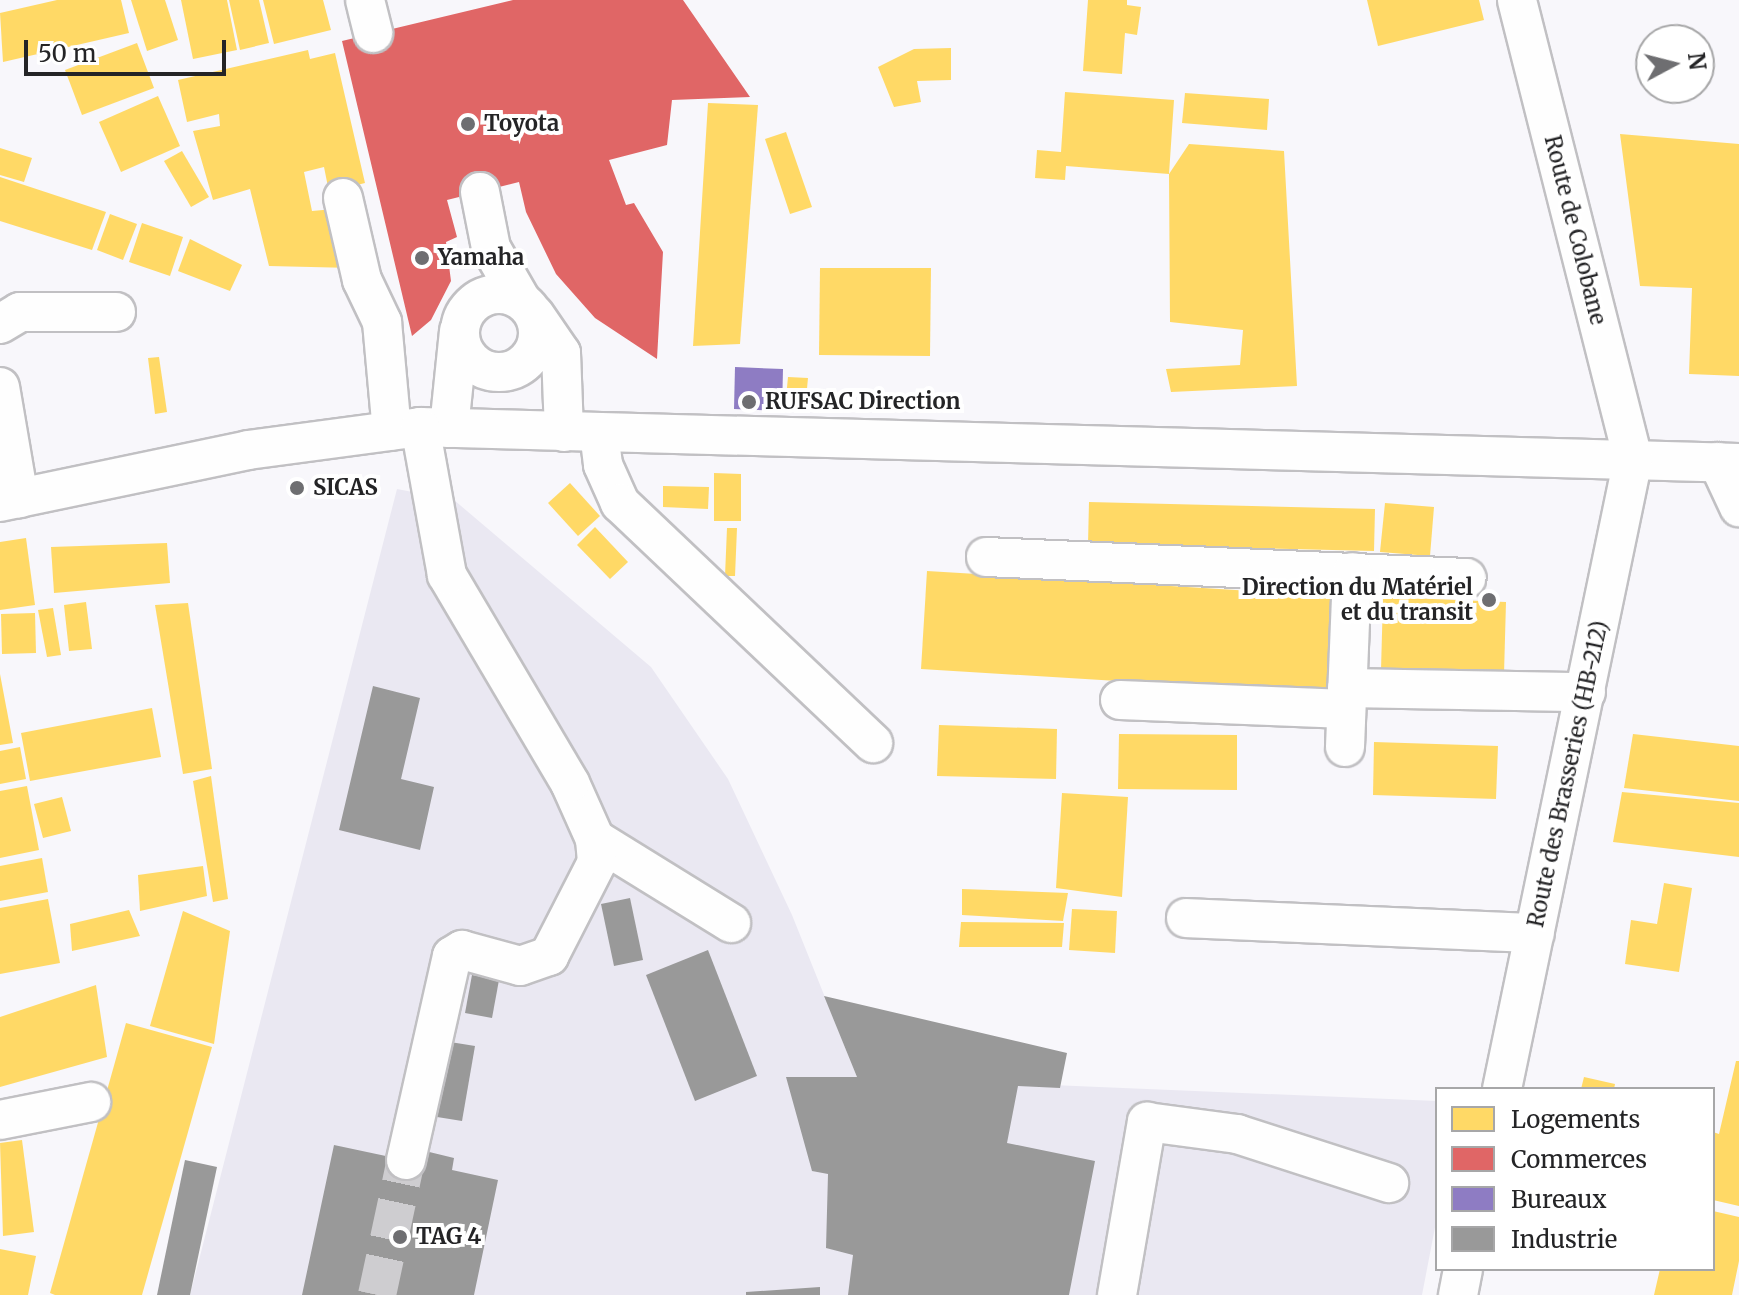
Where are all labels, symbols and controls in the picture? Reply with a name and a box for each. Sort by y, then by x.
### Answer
scale bar [28,24,230,74]
north arrow [1635,24,1715,104]
text: 50 m [38,38,97,69]
text: N [1682,51,1712,72]
place label: Toyota [484,111,559,137]
marker: Toyota [459,115,477,133]
street label: Route de Colobane [1539,133,1611,327]
place label: Yamaha [438,245,524,271]
marker: Yamaha [413,249,431,267]
place label: RUFSAC Direction [765,389,961,415]
marker: RUFSAC Direction [740,393,758,411]
place label: SICAS [313,475,378,501]
marker: SICAS [288,479,306,497]
place label: Direction du Matériel et du transit [1242,574,1473,626]
marker: Direction du Matériel et du transit [1480,591,1498,609]
street label: Route des Brasseries (HB-212) [1523,618,1613,930]
legend [1435,1087,1715,1271]
text: Logements [1511,1104,1640,1135]
text: Commerces [1511,1144,1647,1175]
text: Bureaux [1511,1184,1607,1215]
place label: TAG 4 [416,1224,481,1250]
text: Industrie [1511,1224,1617,1255]
marker: TAG 4 [391,1228,409,1246]

